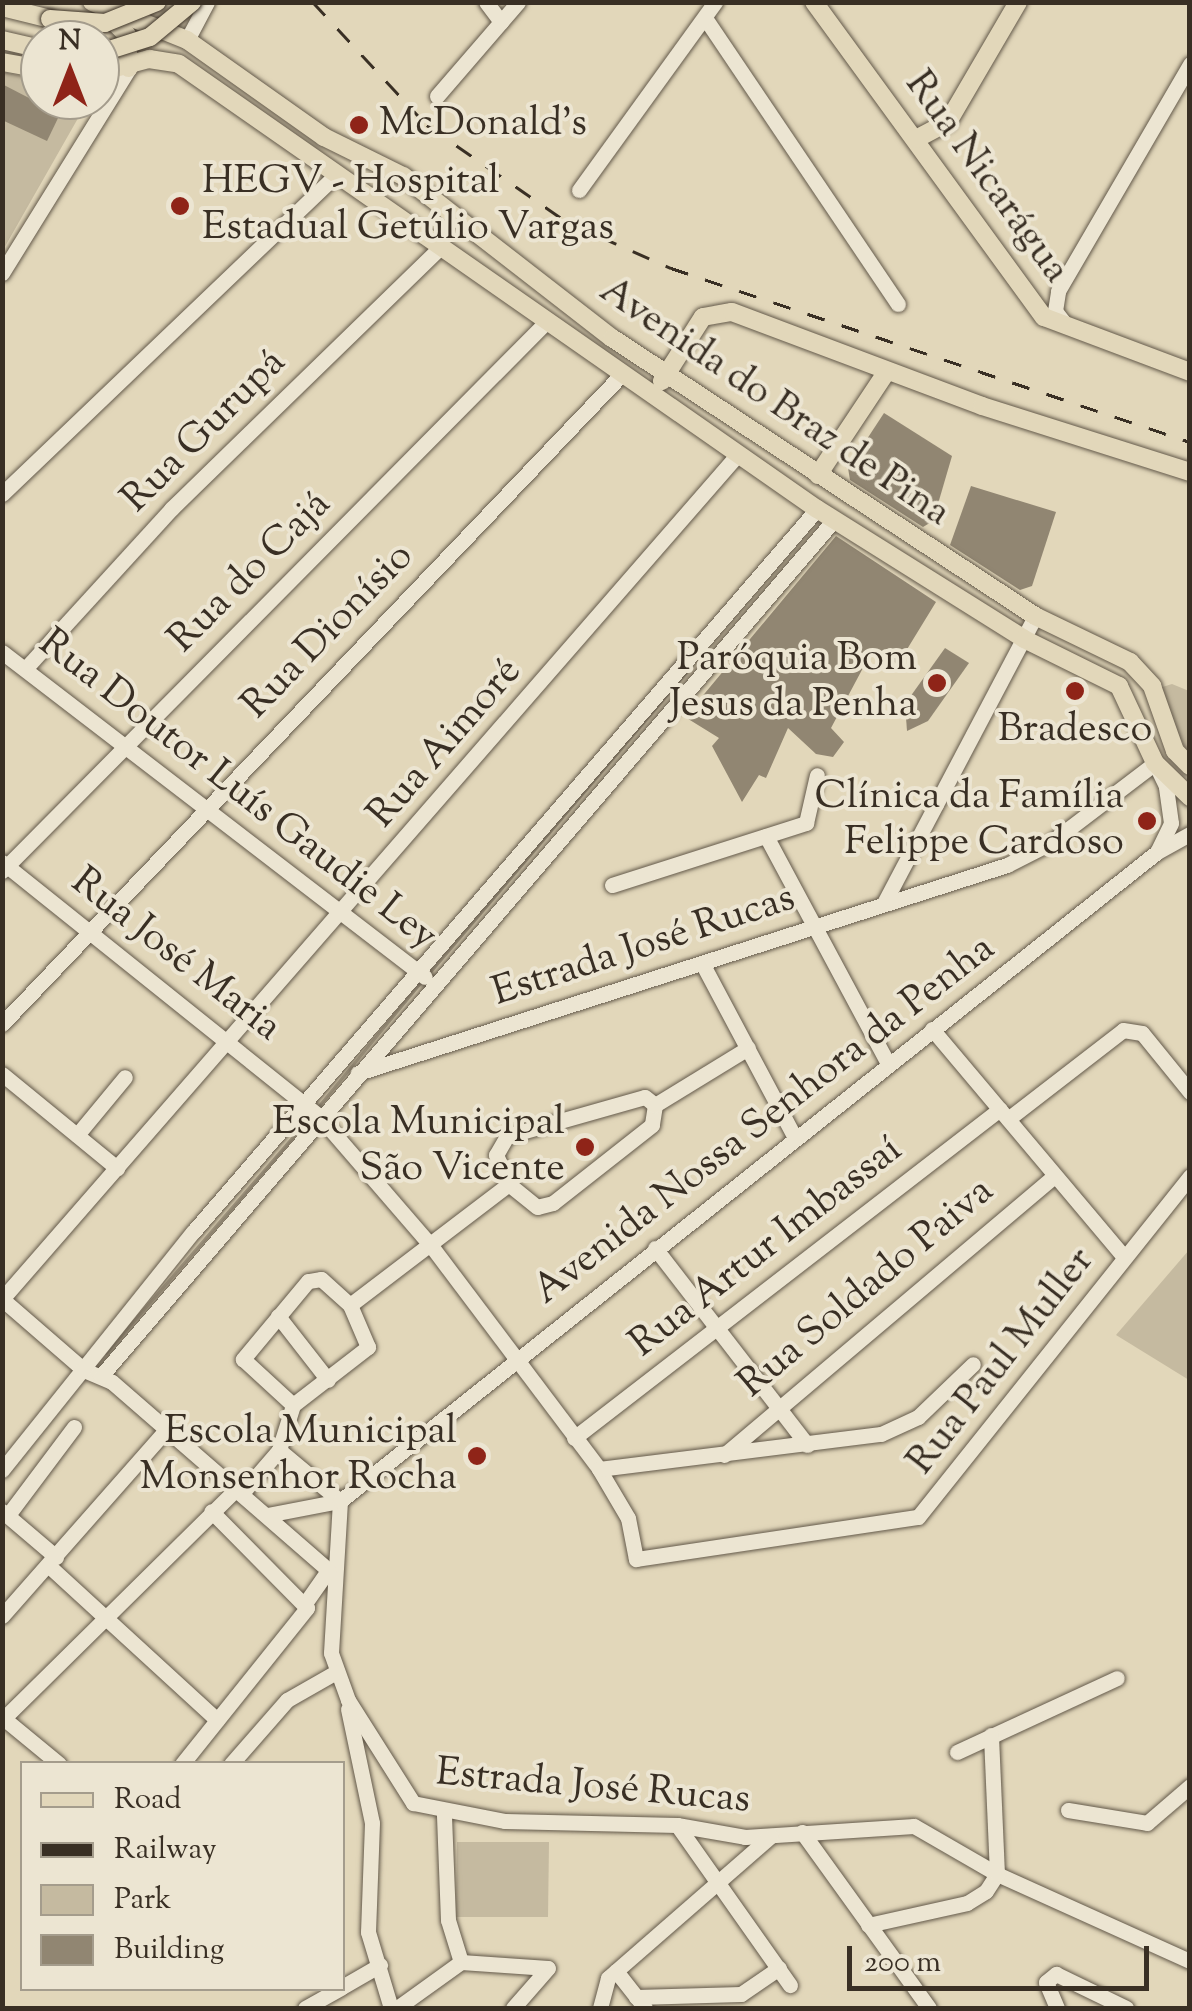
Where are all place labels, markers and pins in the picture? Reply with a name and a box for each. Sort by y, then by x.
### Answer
place label: McDonald's [379,101,587,149]
marker: McDonald's [348,114,370,136]
place label: HEGV - Hospital Estadual Getúlio Vargas [202,159,614,253]
marker: HEGV - Hospital Estadual Getúlio Vargas [167,193,193,219]
place label: Paróquia Bom Jesus da Penha [669,636,917,730]
marker: Paróquia Bom Jesus da Penha [926,672,948,694]
marker: Bradesco [1064,680,1086,702]
place label: Bradesco [998,707,1152,755]
place label: Clínica da Família Felippe Cardoso [814,774,1124,868]
marker: Clínica da Família Felippe Cardoso [1134,808,1160,834]
place label: Escola Municipal São Vicente [272,1100,565,1194]
marker: Escola Municipal São Vicente [574,1136,596,1158]
place label: Escola Municipal Monsenhor Rocha [140,1409,457,1503]
marker: Escola Municipal Monsenhor Rocha [466,1445,488,1467]

